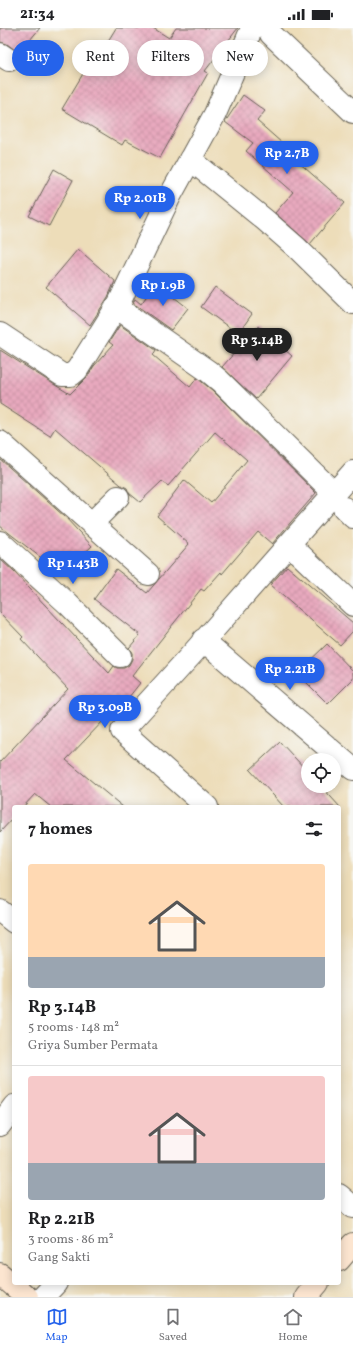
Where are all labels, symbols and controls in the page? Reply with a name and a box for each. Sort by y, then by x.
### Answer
text: 21:34 [20,4,55,25]
chip: Buy [12,40,64,76]
chip: Rent [72,40,129,76]
chip: Filters [137,40,204,76]
chip: New [212,40,268,76]
pin: Rp 2.7B [250,141,324,175]
text: Rp 2.7B [265,145,309,163]
pin: Rp 2.01B [99,186,181,220]
text: Rp 2.01B [114,190,166,208]
pin: Rp 1.9B [126,273,200,307]
text: Rp 1.9B [141,277,185,295]
pin: Rp 3.14B [216,328,298,362]
text: Rp 3.14B [231,332,283,350]
pin: Rp 1.43B [32,551,114,585]
text: Rp 1.43B [47,555,99,573]
pin: Rp 2.21B [249,657,331,691]
text: Rp 2.21B [264,661,316,679]
pin: Rp 3.09B [64,695,146,729]
text: Rp 3.09B [78,699,132,717]
map controls [301,753,341,793]
button: locate [301,753,341,793]
text: 7 homes [28,818,93,841]
icon: filters [303,818,325,840]
icon: home [141,890,213,962]
text: Rp 3.14B [28,996,96,1019]
text: 5 rooms · 148 m² [28,1019,119,1037]
text: Griya Sumber Permata [28,1037,158,1055]
icon: home [141,1102,213,1174]
text: Rp 2.21B [28,1208,95,1231]
text: 3 rooms · 86 m² [28,1231,113,1249]
text: Gang Sakti [28,1249,90,1267]
tab: Map [46,1306,68,1345]
tab: Saved [159,1306,187,1345]
tab: Home [278,1306,307,1345]

